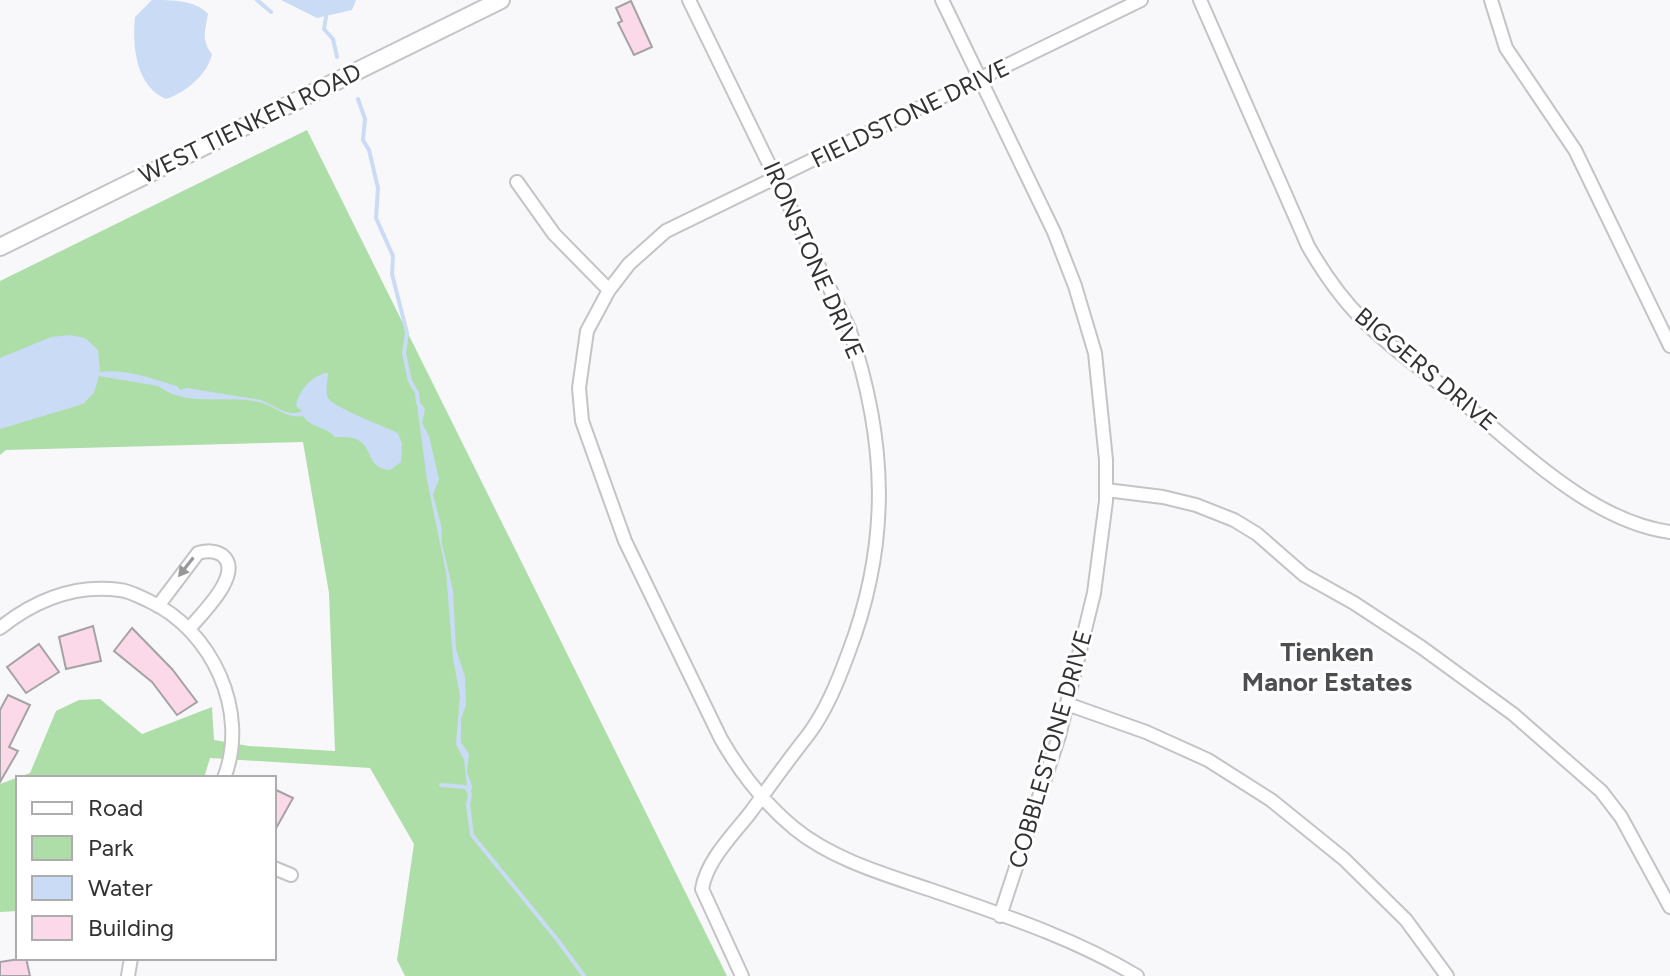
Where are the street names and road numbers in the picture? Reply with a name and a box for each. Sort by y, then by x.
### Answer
street label: FIELDSTONE DRIVE [806,52,1014,174]
street label: WEST TIENKEN ROAD [134,57,366,189]
street label: IRONSTONE DRIVE [757,157,871,363]
street label: BIGGERS DRIVE [1349,301,1503,437]
street label: COBBLESTONE DRIVE [1002,627,1098,871]

